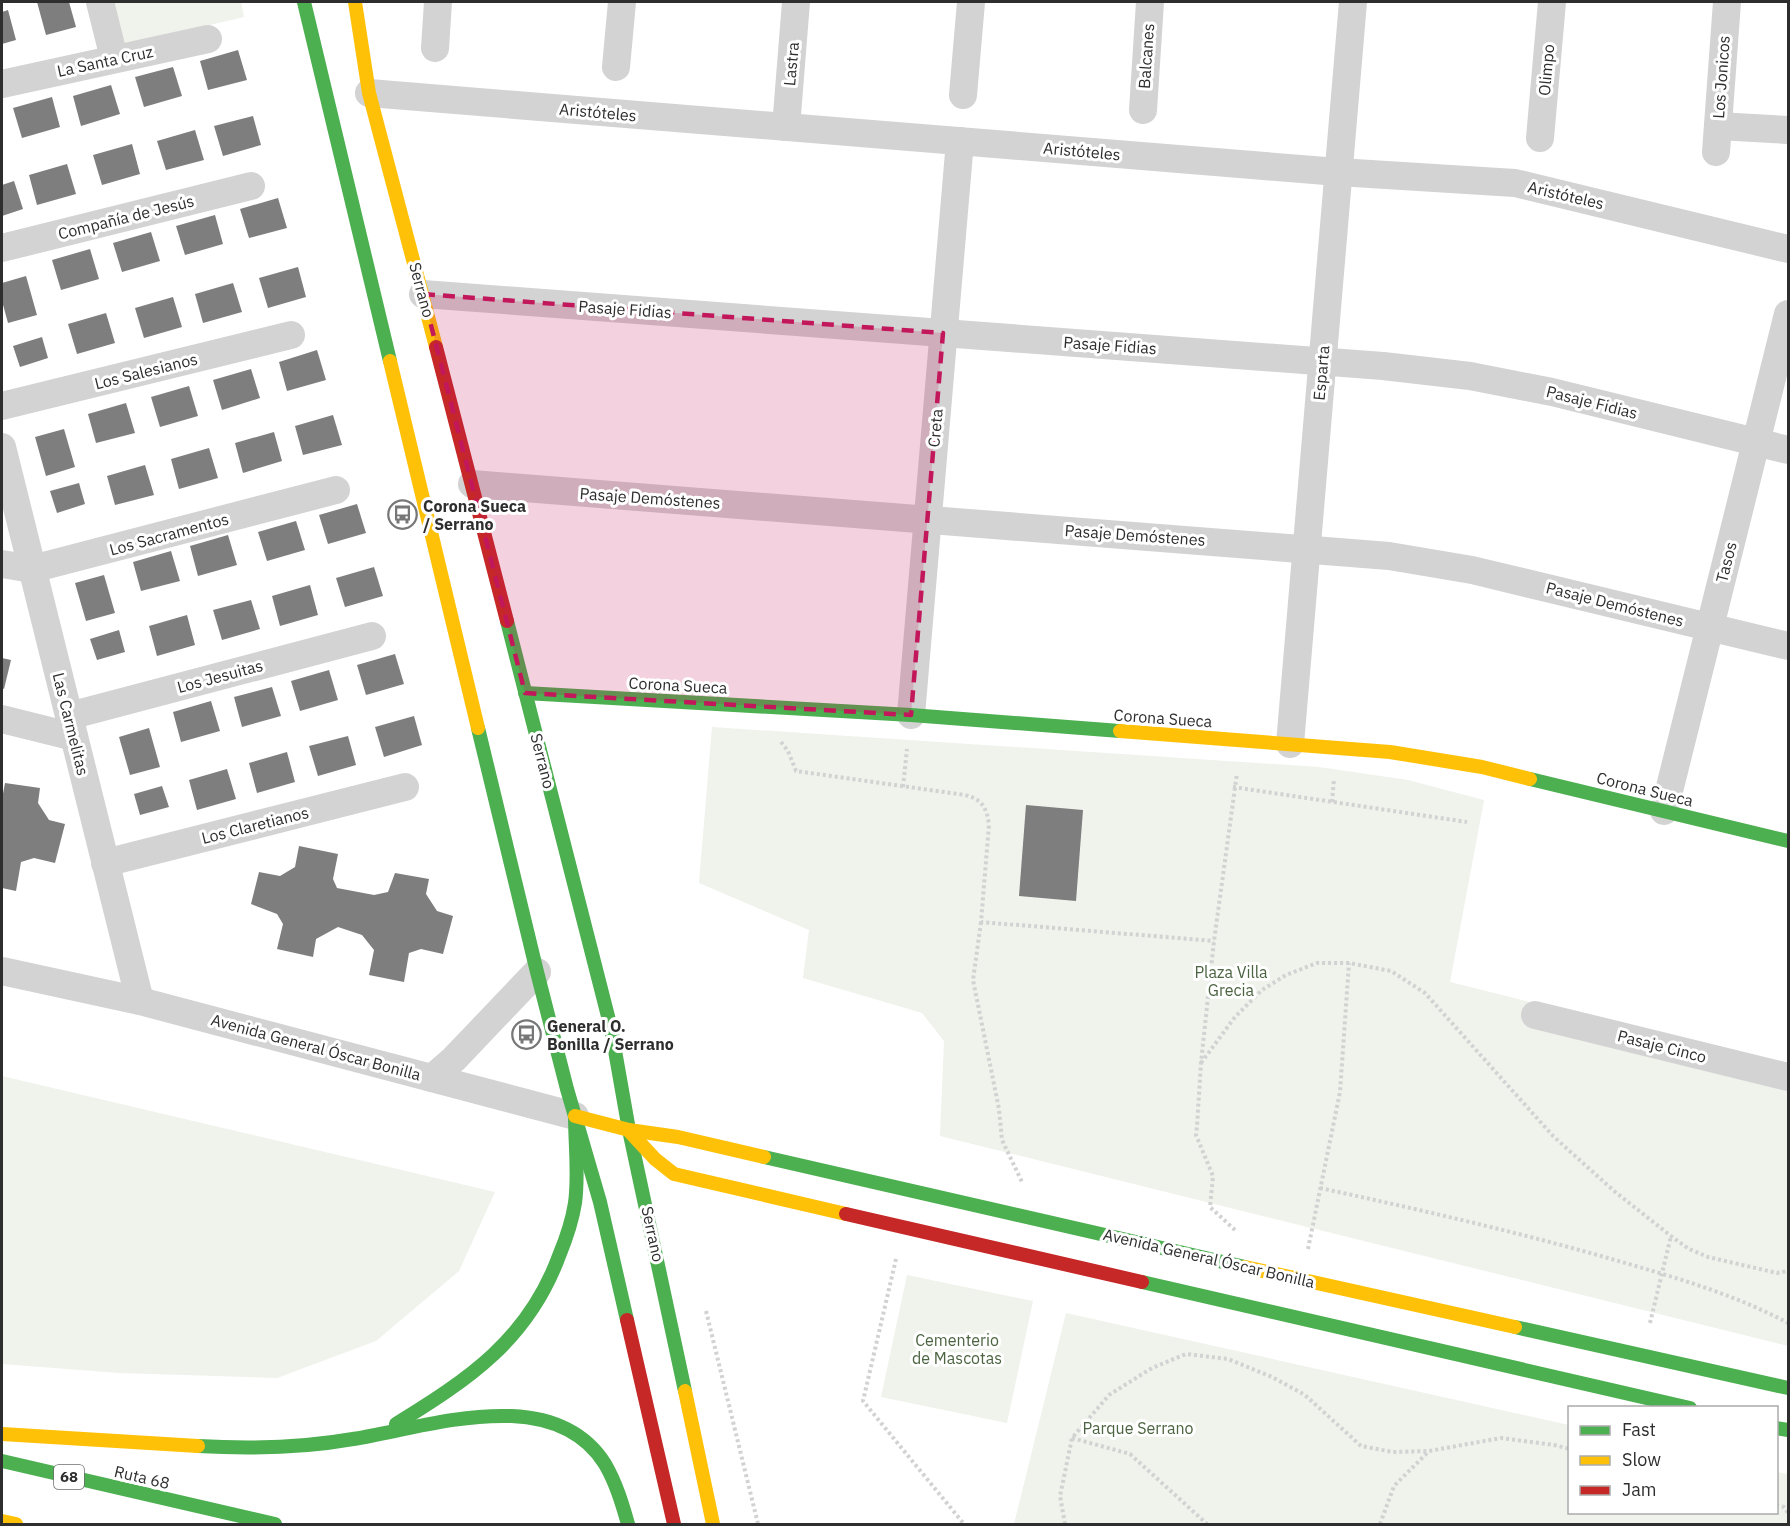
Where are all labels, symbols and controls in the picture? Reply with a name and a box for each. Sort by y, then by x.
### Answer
street label: Balcanes [1134,23,1158,89]
street label: Los Jonicos [1708,35,1734,119]
street label: La Santa Cruz [55,41,155,81]
street label: Lastra [779,41,803,87]
street label: Olimpo [1534,43,1558,97]
street label: Aristóteles [558,99,638,125]
street label: Aristóteles [1042,138,1122,164]
street label: Aristóteles [1526,177,1606,213]
street label: Compañía de Jesús [56,190,196,244]
street label: Serrano [405,260,439,320]
street label: Pasaje Fidias [578,296,672,322]
street label: Pasaje Fidias [1063,332,1157,358]
street label: Esparta [1309,344,1333,401]
street label: Los Salesianos [92,349,200,393]
street label: Pasaje Fidias [1544,381,1640,423]
street label: Creta [923,407,947,448]
street label: Pasaje Demóstenes [579,483,721,513]
place label: Corona Sueca / Serrano [423,496,526,534]
bus stop icon: Corona Sueca / Serrano [386,499,418,531]
street label: Los Sacramentos [107,508,231,560]
street label: Pasaje Demóstenes [1064,520,1206,550]
street label: Tasos [1711,540,1741,584]
street label: Pasaje Demóstenes [1544,577,1686,631]
street label: Los Jesuitas [175,655,265,697]
street label: Las Carmelitas [49,670,93,778]
street label: Corona Sueca [628,672,728,698]
street label: Corona Sueca [1113,705,1213,731]
street label: Serrano [526,731,560,791]
street label: Corona Sueca [1595,767,1696,811]
street label: Los Claretianos [199,802,311,848]
park label: Plaza Villa Grecia [1194,962,1268,1000]
street label: Avenida General Óscar Bonilla [209,1008,424,1085]
place label: General O. Bonilla / Serrano [547,1016,674,1054]
bus stop icon: General O. Bonilla / Serrano [510,1019,542,1051]
street label: Pasaje Cinco [1615,1025,1709,1067]
street label: Serrano [637,1204,669,1264]
street label: Avenida General Óscar Bonilla [1101,1223,1317,1292]
park label: Cementerio de Mascotas [912,1330,1002,1368]
legend [1568,1406,1778,1514]
park label: Parque Serrano [1082,1418,1194,1438]
text: Fast [1622,1418,1656,1441]
text: Slow [1622,1448,1661,1471]
street label: Ruta 68 [112,1461,172,1493]
road number: 68 [54,1465,84,1489]
text: Jam [1622,1478,1657,1501]

